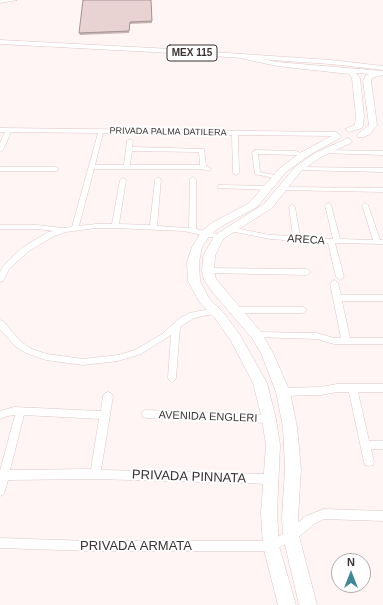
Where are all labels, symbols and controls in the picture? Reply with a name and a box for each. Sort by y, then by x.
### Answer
road number: MEX 115 [167,45,217,61]
street label: PRIVADA PALMA DATILERA [109,126,227,138]
street label: ARECA [287,232,325,248]
street label: AVENIDA ENGLERI [158,409,258,425]
street label: PRIVADA PINNATA [132,467,246,487]
street label: PRIVADA ARMATA [80,538,192,554]
north arrow [331,553,371,593]
text: N [347,556,355,568]

